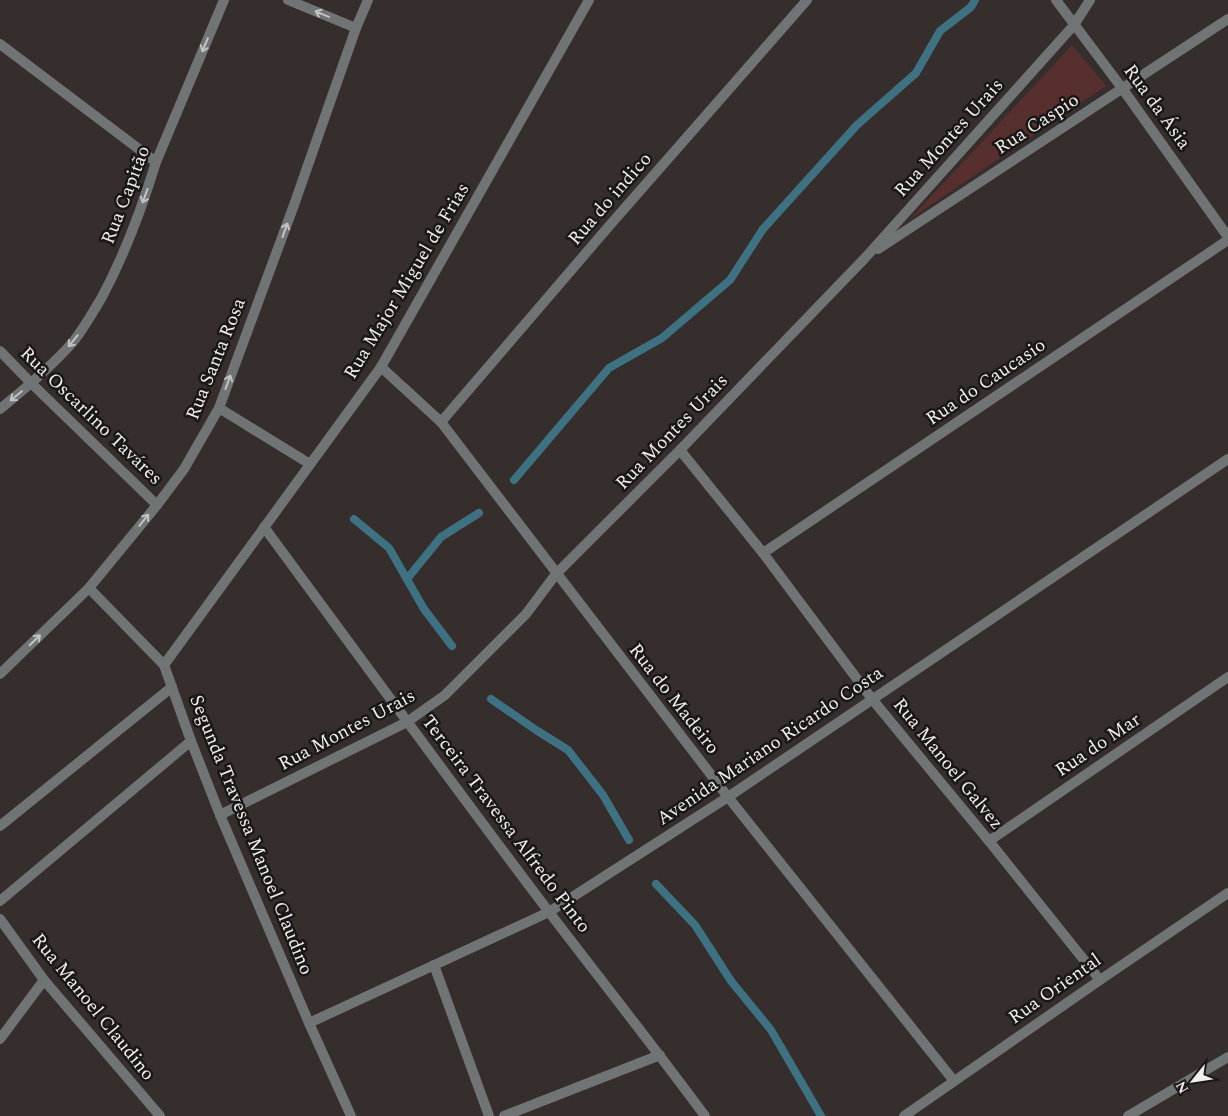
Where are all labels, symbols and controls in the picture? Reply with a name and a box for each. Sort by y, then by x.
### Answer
one-way arrow [315,9,330,18]
one-way arrow [199,37,209,52]
street label: Rua da Ásia [1116,58,1198,156]
street label: Rua Montes Urais [887,72,1011,204]
street label: Rua Caspio [989,86,1085,162]
street label: Rua Capitão [94,142,158,248]
street label: Rua do indico [561,146,659,252]
street label: Rua Major Miguel de Frias [337,177,477,385]
one-way arrow [140,188,149,203]
one-way arrow [281,223,290,238]
street label: Rua Santa Rosa [178,293,254,424]
street label: Rua do Caucasio [920,331,1052,433]
one-way arrow [68,334,79,347]
street label: Rua Oscarlino Taváres [13,340,169,492]
street label: Rua Montes Urais [609,367,735,497]
one-way arrow [224,375,233,390]
one-way arrow [9,391,22,402]
one-way arrow [139,514,150,527]
one-way arrow [29,634,41,646]
street label: Rua do Madeiro [621,637,727,761]
street label: Avenida Mariano Ricardo Costa [651,659,890,833]
street label: Rua Montes Urais [273,682,421,778]
street label: Segunda Travessa Manoel Claudino [181,691,321,979]
street label: Rua Manoel Galvez [886,692,1010,836]
street label: Rua do Mar [1049,705,1147,784]
street label: Terceira Travessa Alfredo Pinto [414,709,598,939]
street label: Rua Manoel Claudino [24,927,162,1087]
street label: Rua Oriental [1003,946,1107,1032]
north arrow [1168,1056,1218,1106]
text: N [1170,1077,1194,1097]

